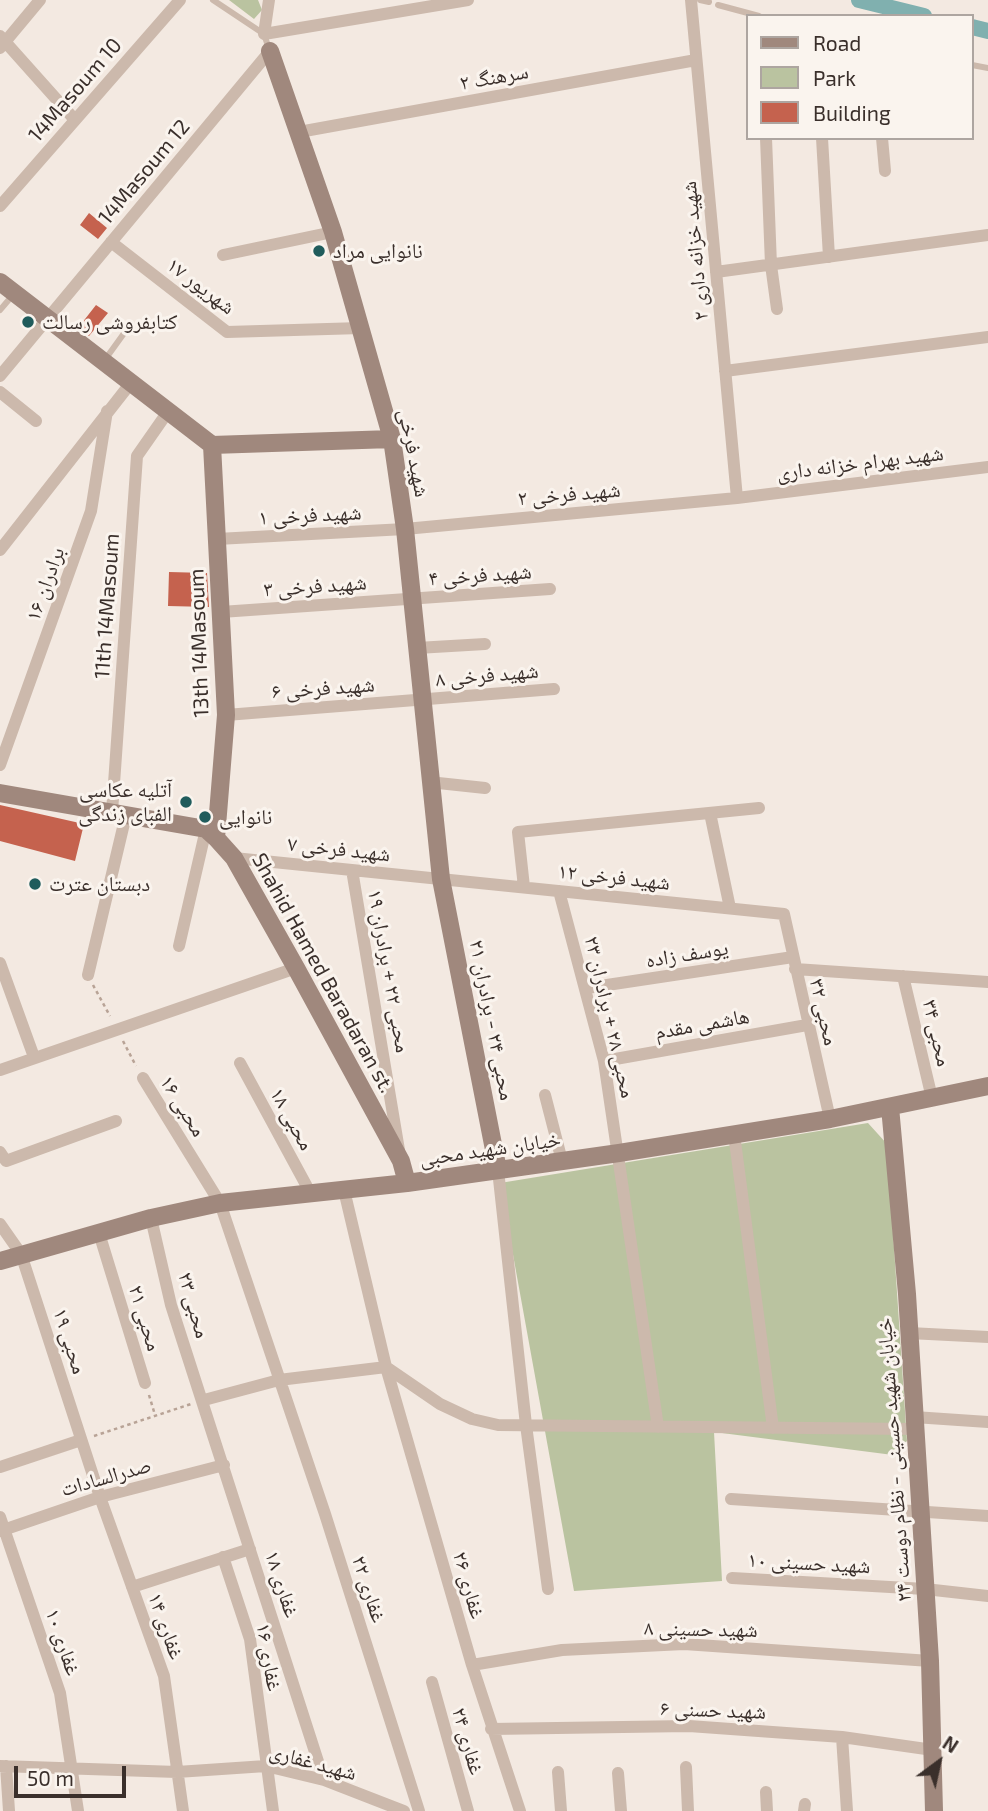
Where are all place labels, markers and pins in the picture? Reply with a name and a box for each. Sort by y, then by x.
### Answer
place label: نانوایی مراد [333,238,423,264]
marker: نانوایی مراد [311,243,327,259]
place label: کتابفروشی رسالت [42,309,178,335]
marker: کتابفروشی رسالت [20,314,36,330]
place label: آتلیه عکاسی الفبای زندگی [78,777,172,827]
marker: آتلیه عکاسی الفبای زندگی [178,794,194,810]
place label: نانوایی [219,804,272,830]
marker: نانوایی [197,809,213,825]
place label: دبستان عترت [49,871,150,897]
marker: دبستان عترت [27,876,43,892]

